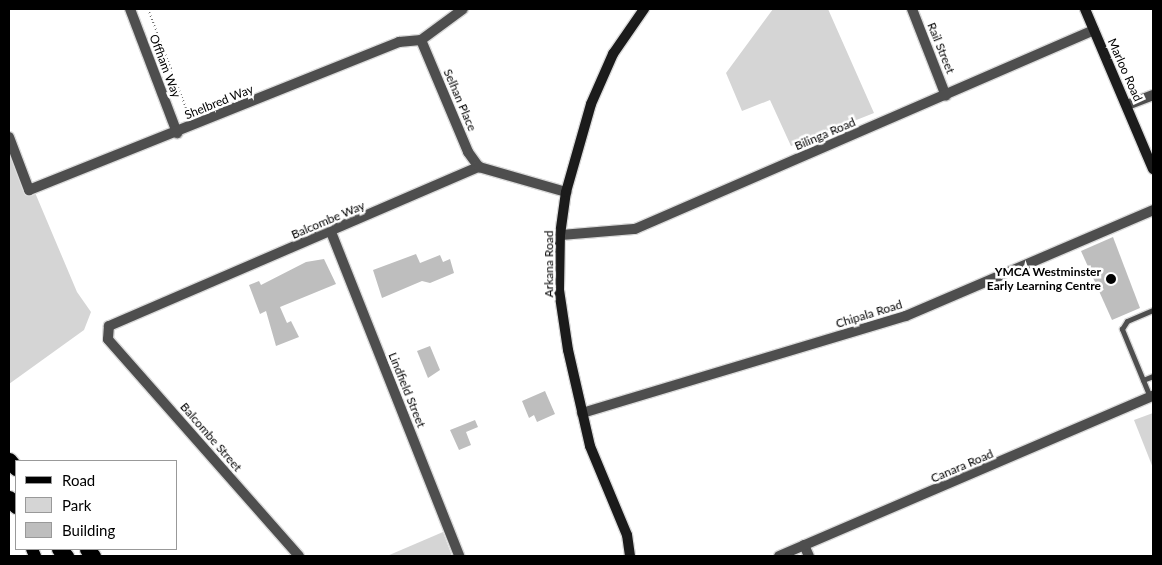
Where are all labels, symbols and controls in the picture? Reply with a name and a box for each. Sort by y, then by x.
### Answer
street label: Rail Street [924,20,958,76]
street label: Offham Way [146,32,184,100]
street label: Marloo Road [1105,36,1145,104]
street label: Selhan Place [440,67,480,133]
street label: Shelbred Way [182,82,256,122]
street label: Bilinga Road [792,115,858,153]
street label: Balcombe Way [289,198,367,242]
street label: Arkana Road [542,231,556,297]
place label: YMCA Westminster Early Learning Centre [987,265,1101,293]
marker: YMCA Westminster Early Learning Centre [1105,273,1117,285]
street label: Chipala Road [834,297,904,331]
street label: Lindfield Street [385,350,429,430]
street label: Balcombe Street [177,400,245,474]
street label: Canara Road [929,446,995,486]
legend [15,460,178,550]
text: Road [62,471,95,489]
text: Park [62,496,91,514]
text: Building [62,521,115,539]

